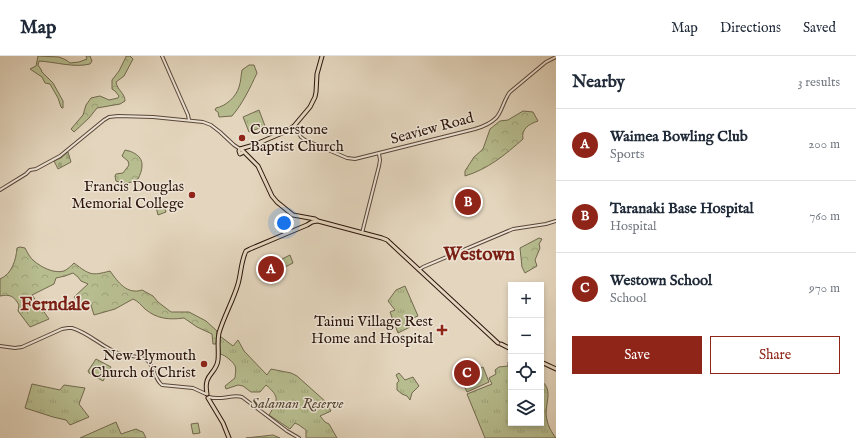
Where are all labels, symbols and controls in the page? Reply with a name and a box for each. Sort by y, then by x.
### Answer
text: Map [20,16,56,40]
text: Map [671,19,698,37]
text: Directions [720,19,781,37]
text: Saved [803,19,836,37]
text: Nearby [572,72,625,93]
text: 3 results [798,74,840,91]
street label: Seaview Road [388,108,477,149]
place label: Cornerstone Baptist Church [250,120,344,156]
text: Waimea Bowling Club [610,127,748,146]
marker: Cornerstone Baptist Church [237,133,247,143]
text: A [581,136,589,153]
text: 200 m [808,136,840,153]
text: Sports [610,146,645,163]
place label: Francis Douglas Memorial College [71,177,184,213]
pin: B [455,187,481,217]
marker: Francis Douglas Memorial College [187,190,197,200]
text: Taranaki Base Hospital [610,199,754,218]
text: B [581,208,589,225]
text: 760 m [809,208,840,225]
your location [274,213,294,233]
text: Hospital [610,218,657,235]
district label: Westown [442,243,515,267]
pin: A [258,254,284,284]
text: Westown School [610,271,712,290]
text: C [580,280,590,297]
text: 970 m [809,280,840,297]
map controls [508,282,544,426]
button: + [508,282,544,318]
text: School [610,290,647,307]
district label: Ferndale [20,293,90,317]
place label: Tainui Village Rest Home and Hospital [311,312,434,348]
button: − [508,318,544,354]
marker: Tainui Village Rest Home and Hospital [436,324,448,336]
button: Save [572,336,702,374]
button: Share [710,336,840,374]
place label: New Plymouth Church of Christ [91,346,196,382]
button: locate [508,354,544,390]
pin: C [454,358,480,388]
marker: New Plymouth Church of Christ [199,359,209,369]
button: layers [508,390,544,426]
park label: Salaman Reserve [251,394,344,413]

